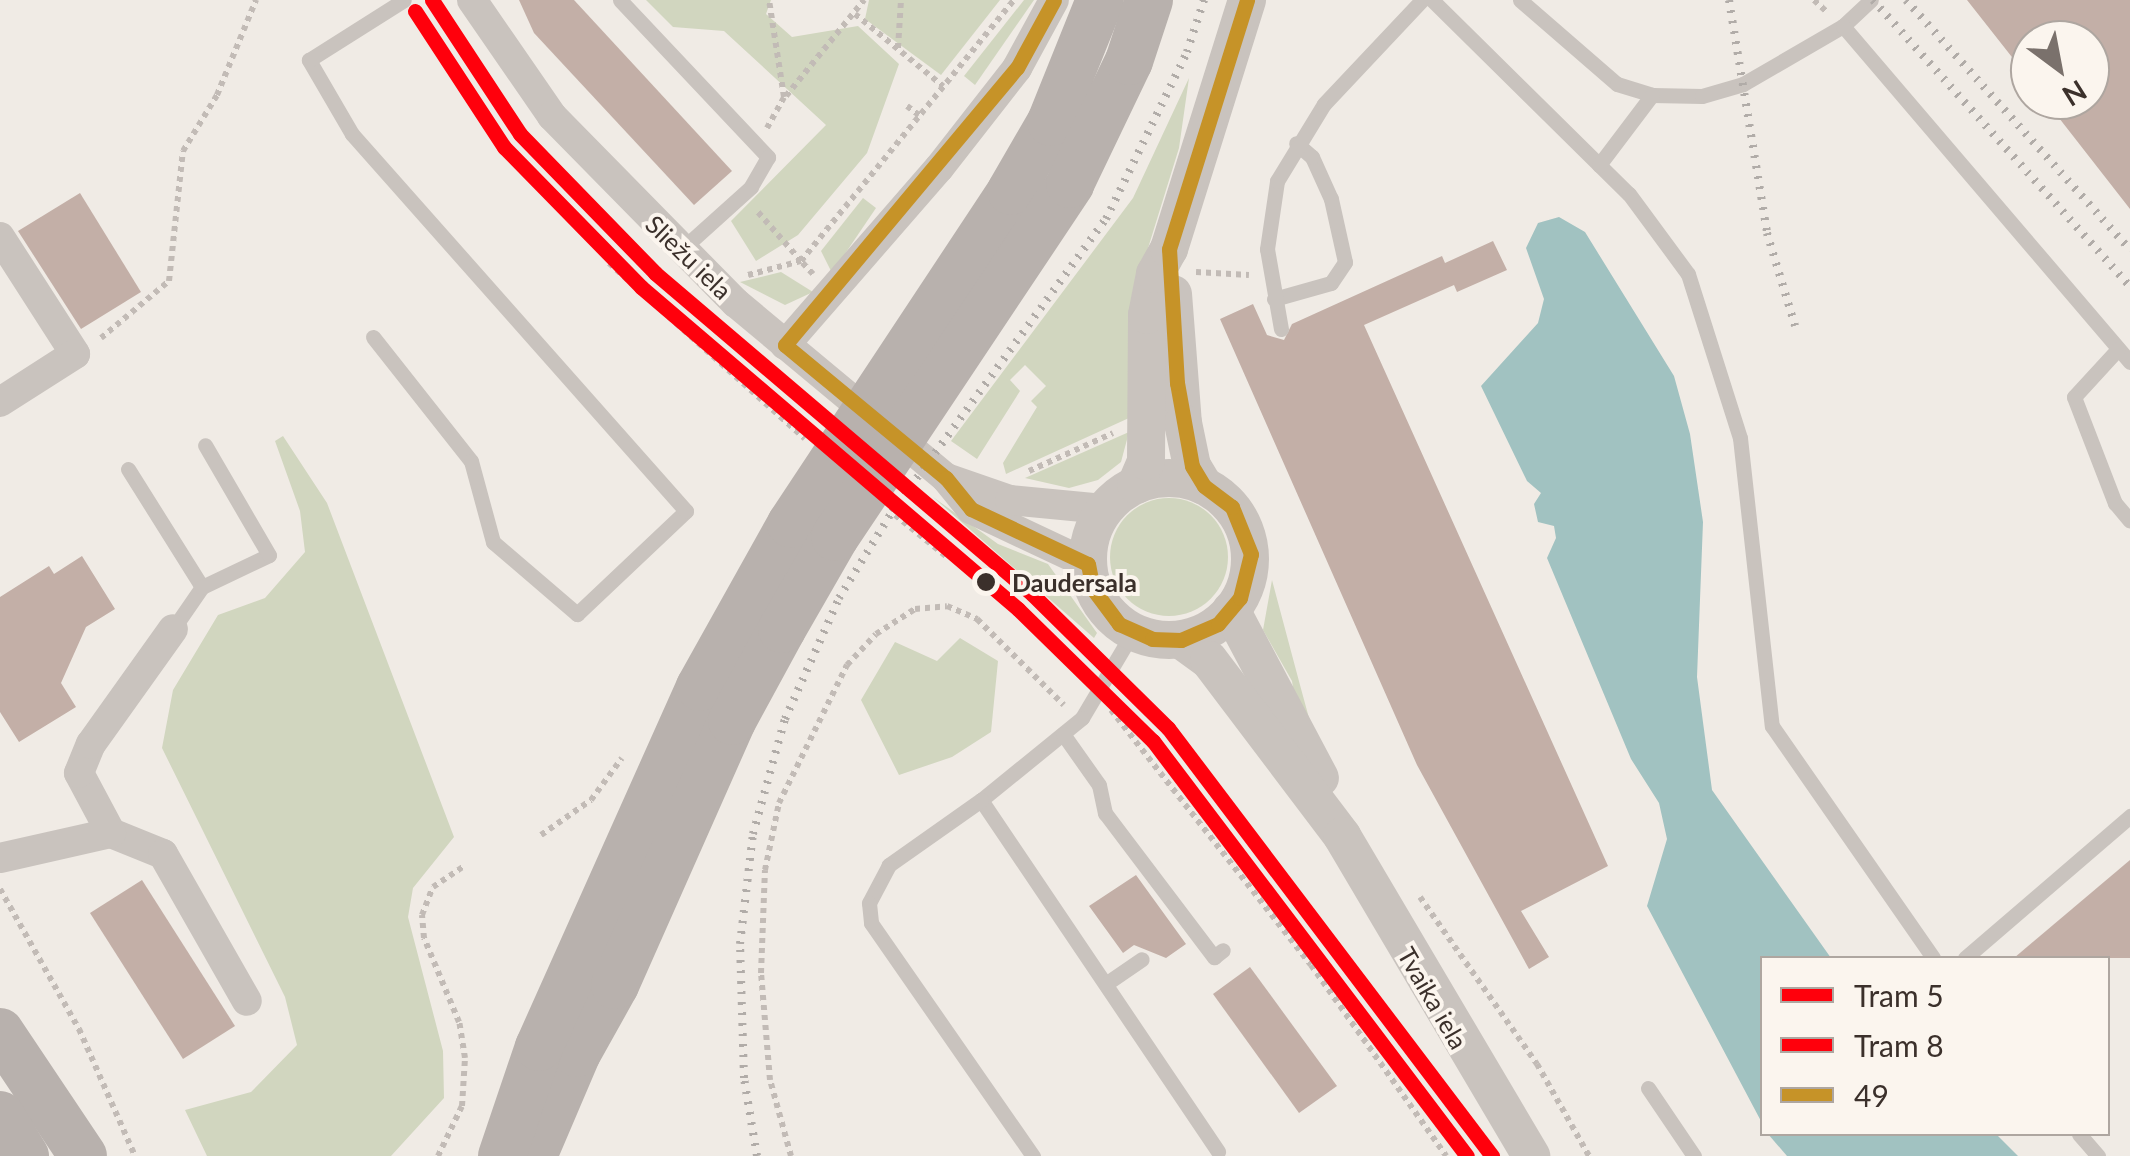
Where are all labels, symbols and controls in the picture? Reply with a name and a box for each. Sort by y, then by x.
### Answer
north arrow [2010,20,2110,120]
text: N [2057,74,2093,114]
street label: Sliežu iela [640,209,738,305]
marker: Daudersala [969,565,1003,599]
place label: Daudersala [1012,567,1137,597]
street label: Tvaika iela [1392,942,1474,1054]
legend [1760,956,2110,1136]
text: Tram 5 [1854,977,1944,1013]
text: Tram 8 [1854,1027,1944,1063]
text: 49 [1854,1077,1889,1113]

